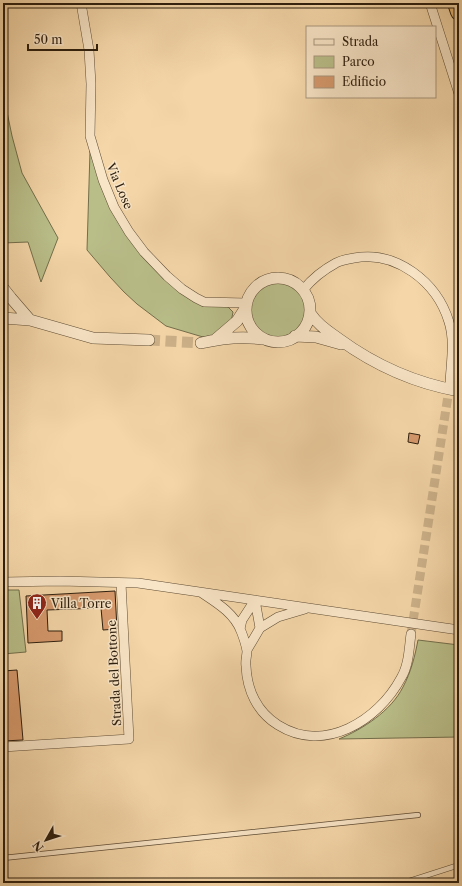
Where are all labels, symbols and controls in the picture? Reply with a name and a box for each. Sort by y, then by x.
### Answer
scale bar [28,26,97,52]
legend [306,26,436,98]
text: 50 m [34,32,63,47]
text: Strada [342,34,379,49]
text: Parco [342,54,375,69]
text: Edificio [342,74,386,89]
street label: Via Lose [103,160,137,212]
building icon: Villa Torre [26,592,48,620]
place label: Villa Torre [50,596,112,611]
street label: Strada del Bottone [104,619,124,726]
north arrow [26,820,66,860]
text: N [30,838,47,854]

